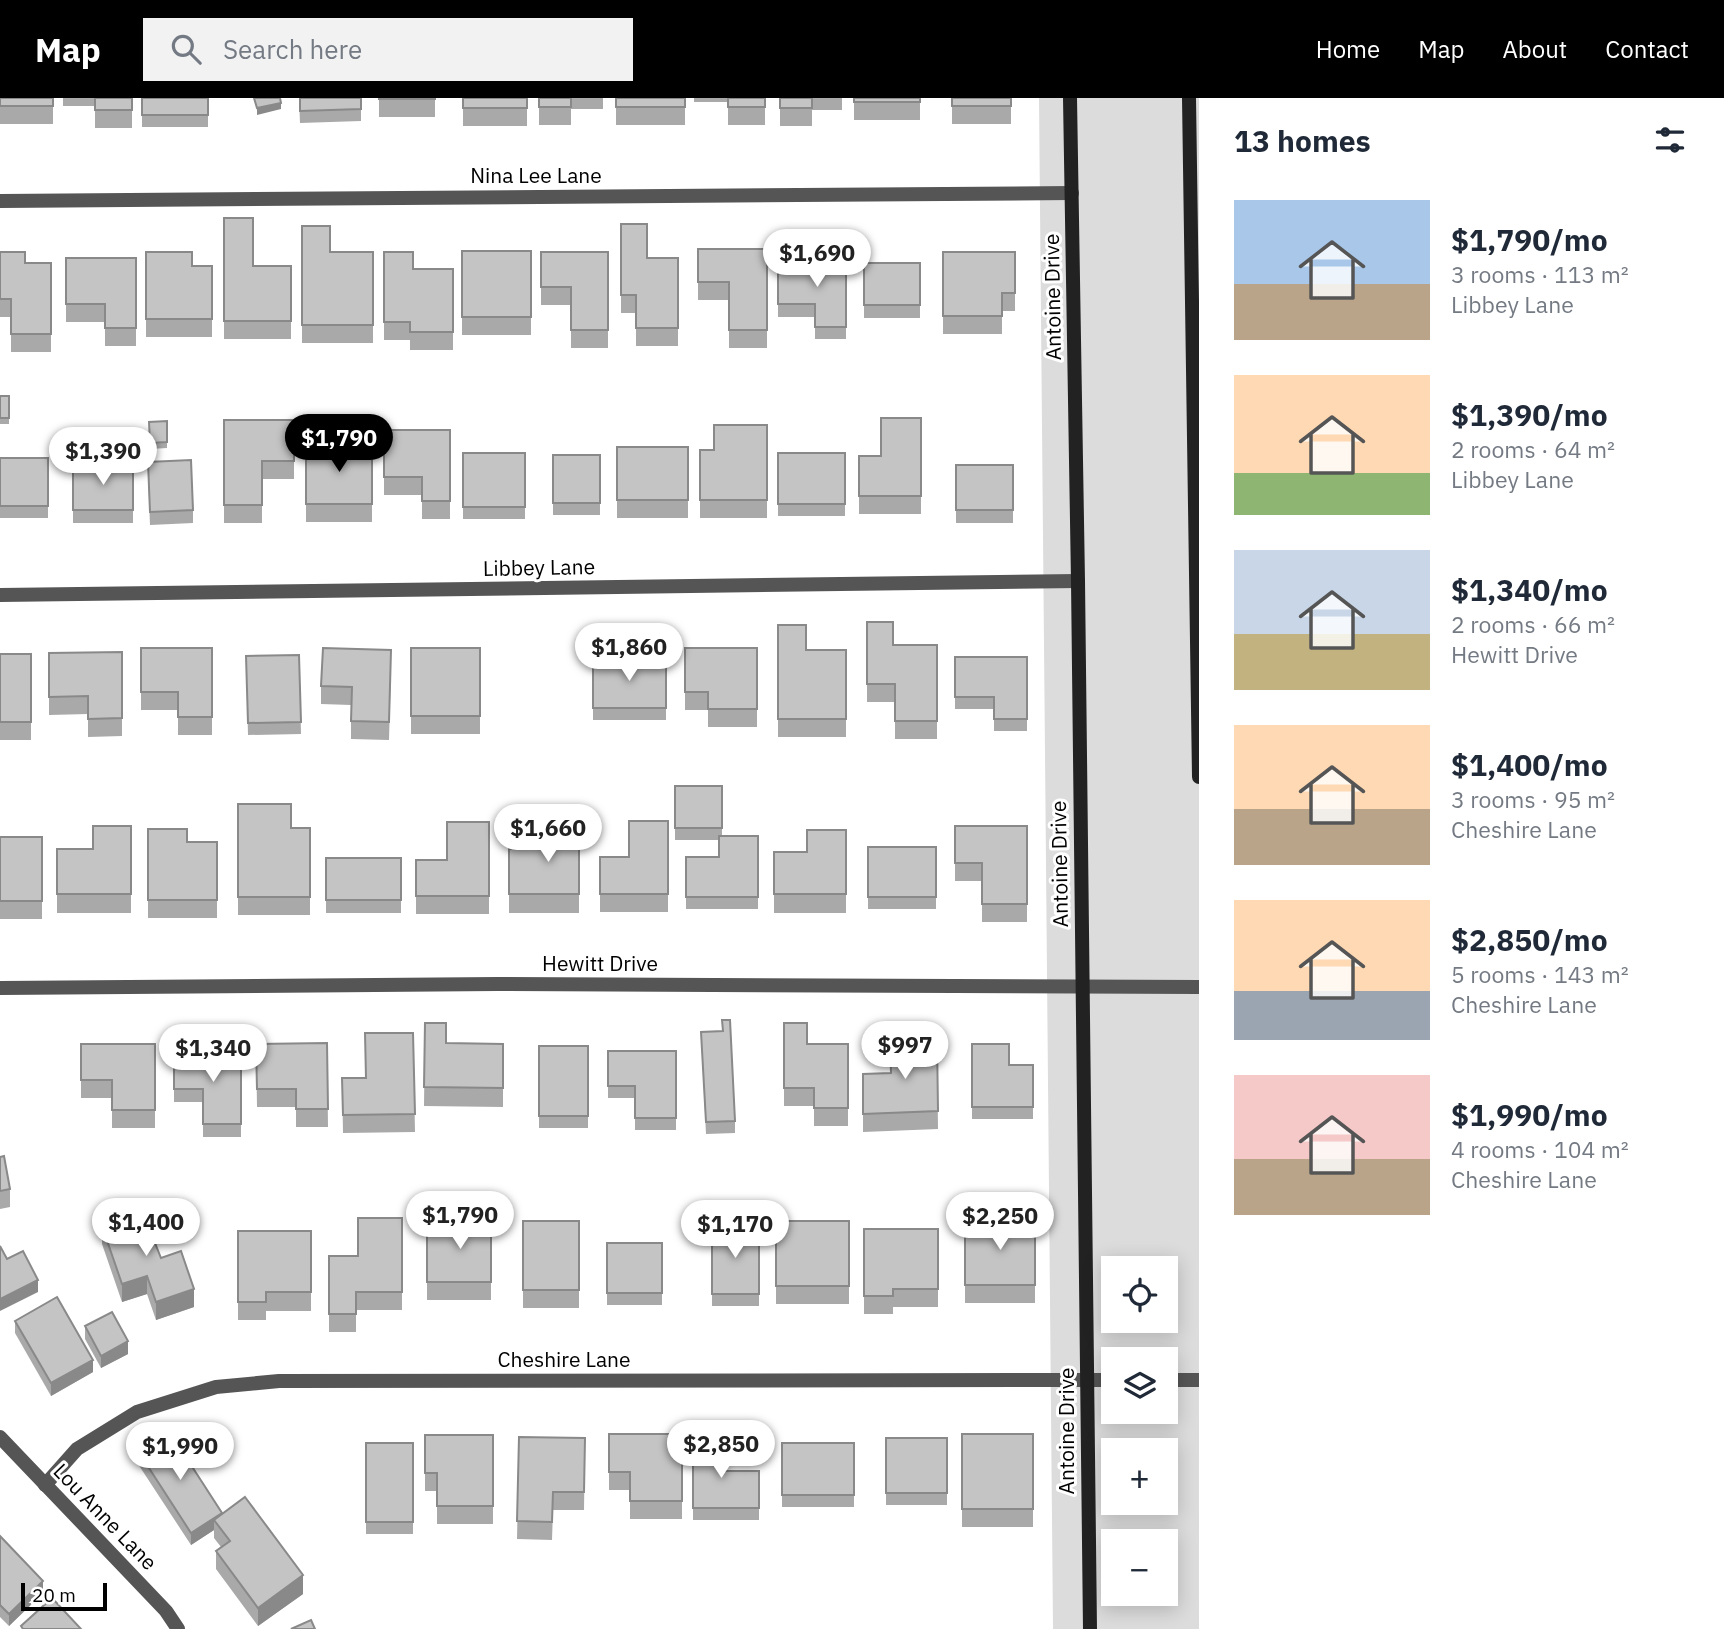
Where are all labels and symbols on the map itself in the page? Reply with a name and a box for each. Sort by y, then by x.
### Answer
street label: Nina Lee Lane [470,161,602,189]
pin: $1,690 [760,230,874,289]
street label: Antoine Drive [1037,233,1067,361]
pin: $1,790 [282,414,396,474]
pin: $1,390 [46,428,160,487]
street label: Libbey Lane [483,552,595,582]
pin: $1,860 [572,624,686,683]
street label: Antoine Drive [1044,800,1074,928]
pin: $1,660 [491,804,605,864]
street label: Hewitt Drive [542,949,658,977]
pin: $997 [864,1021,946,1081]
pin: $1,340 [156,1024,270,1084]
pin: $1,790 [403,1192,517,1251]
pin: $2,250 [943,1192,1057,1252]
pin: $1,400 [89,1198,203,1258]
pin: $1,170 [678,1200,792,1260]
street label: Cheshire Lane [497,1345,631,1373]
street label: Antoine Drive [1052,1368,1080,1494]
pin: $2,850 [664,1420,778,1480]
pin: $1,990 [123,1422,237,1482]
street label: Lou Anne Lane [48,1457,164,1576]
scale bar [21,1580,107,1612]

